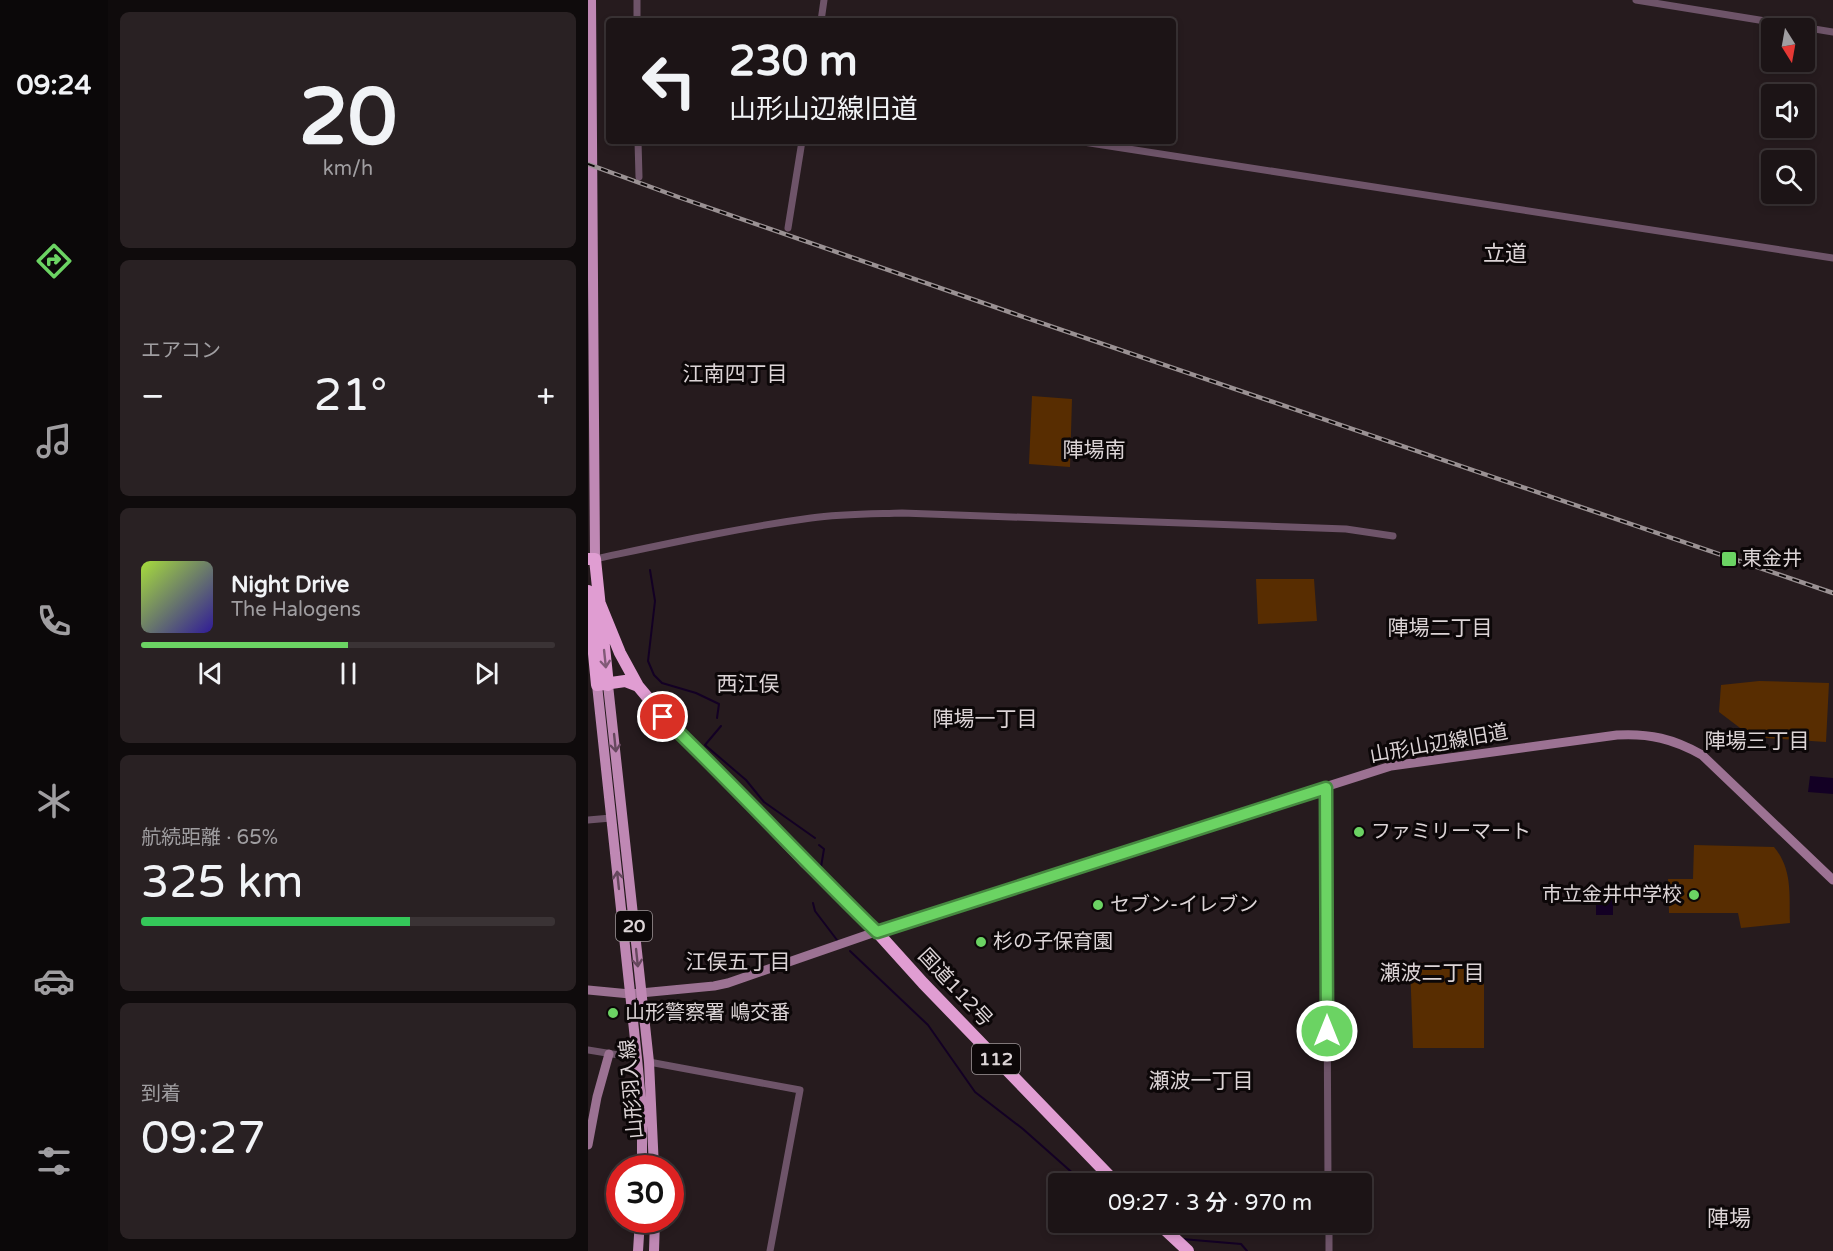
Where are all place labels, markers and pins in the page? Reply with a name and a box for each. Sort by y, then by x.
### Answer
place label: 東金井 [1742,547,1802,571]
marker: 東金井 [1720,550,1738,568]
pin [637,691,688,742]
place label: ファミリーマート [1371,820,1531,844]
marker: ファミリーマート [1352,825,1366,839]
place label: 市立金井中学校 [1542,883,1682,907]
marker: 市立金井中学校 [1687,888,1701,902]
place label: セブン-イレブン [1110,893,1258,917]
marker: セブン-イレブン [1091,898,1105,912]
place label: 杉の子保育園 [993,930,1113,954]
marker: 杉の子保育園 [974,935,988,949]
place label: 山形警察署 嶋交番 [625,1001,790,1025]
marker: 山形警察署 嶋交番 [606,1006,620,1020]

